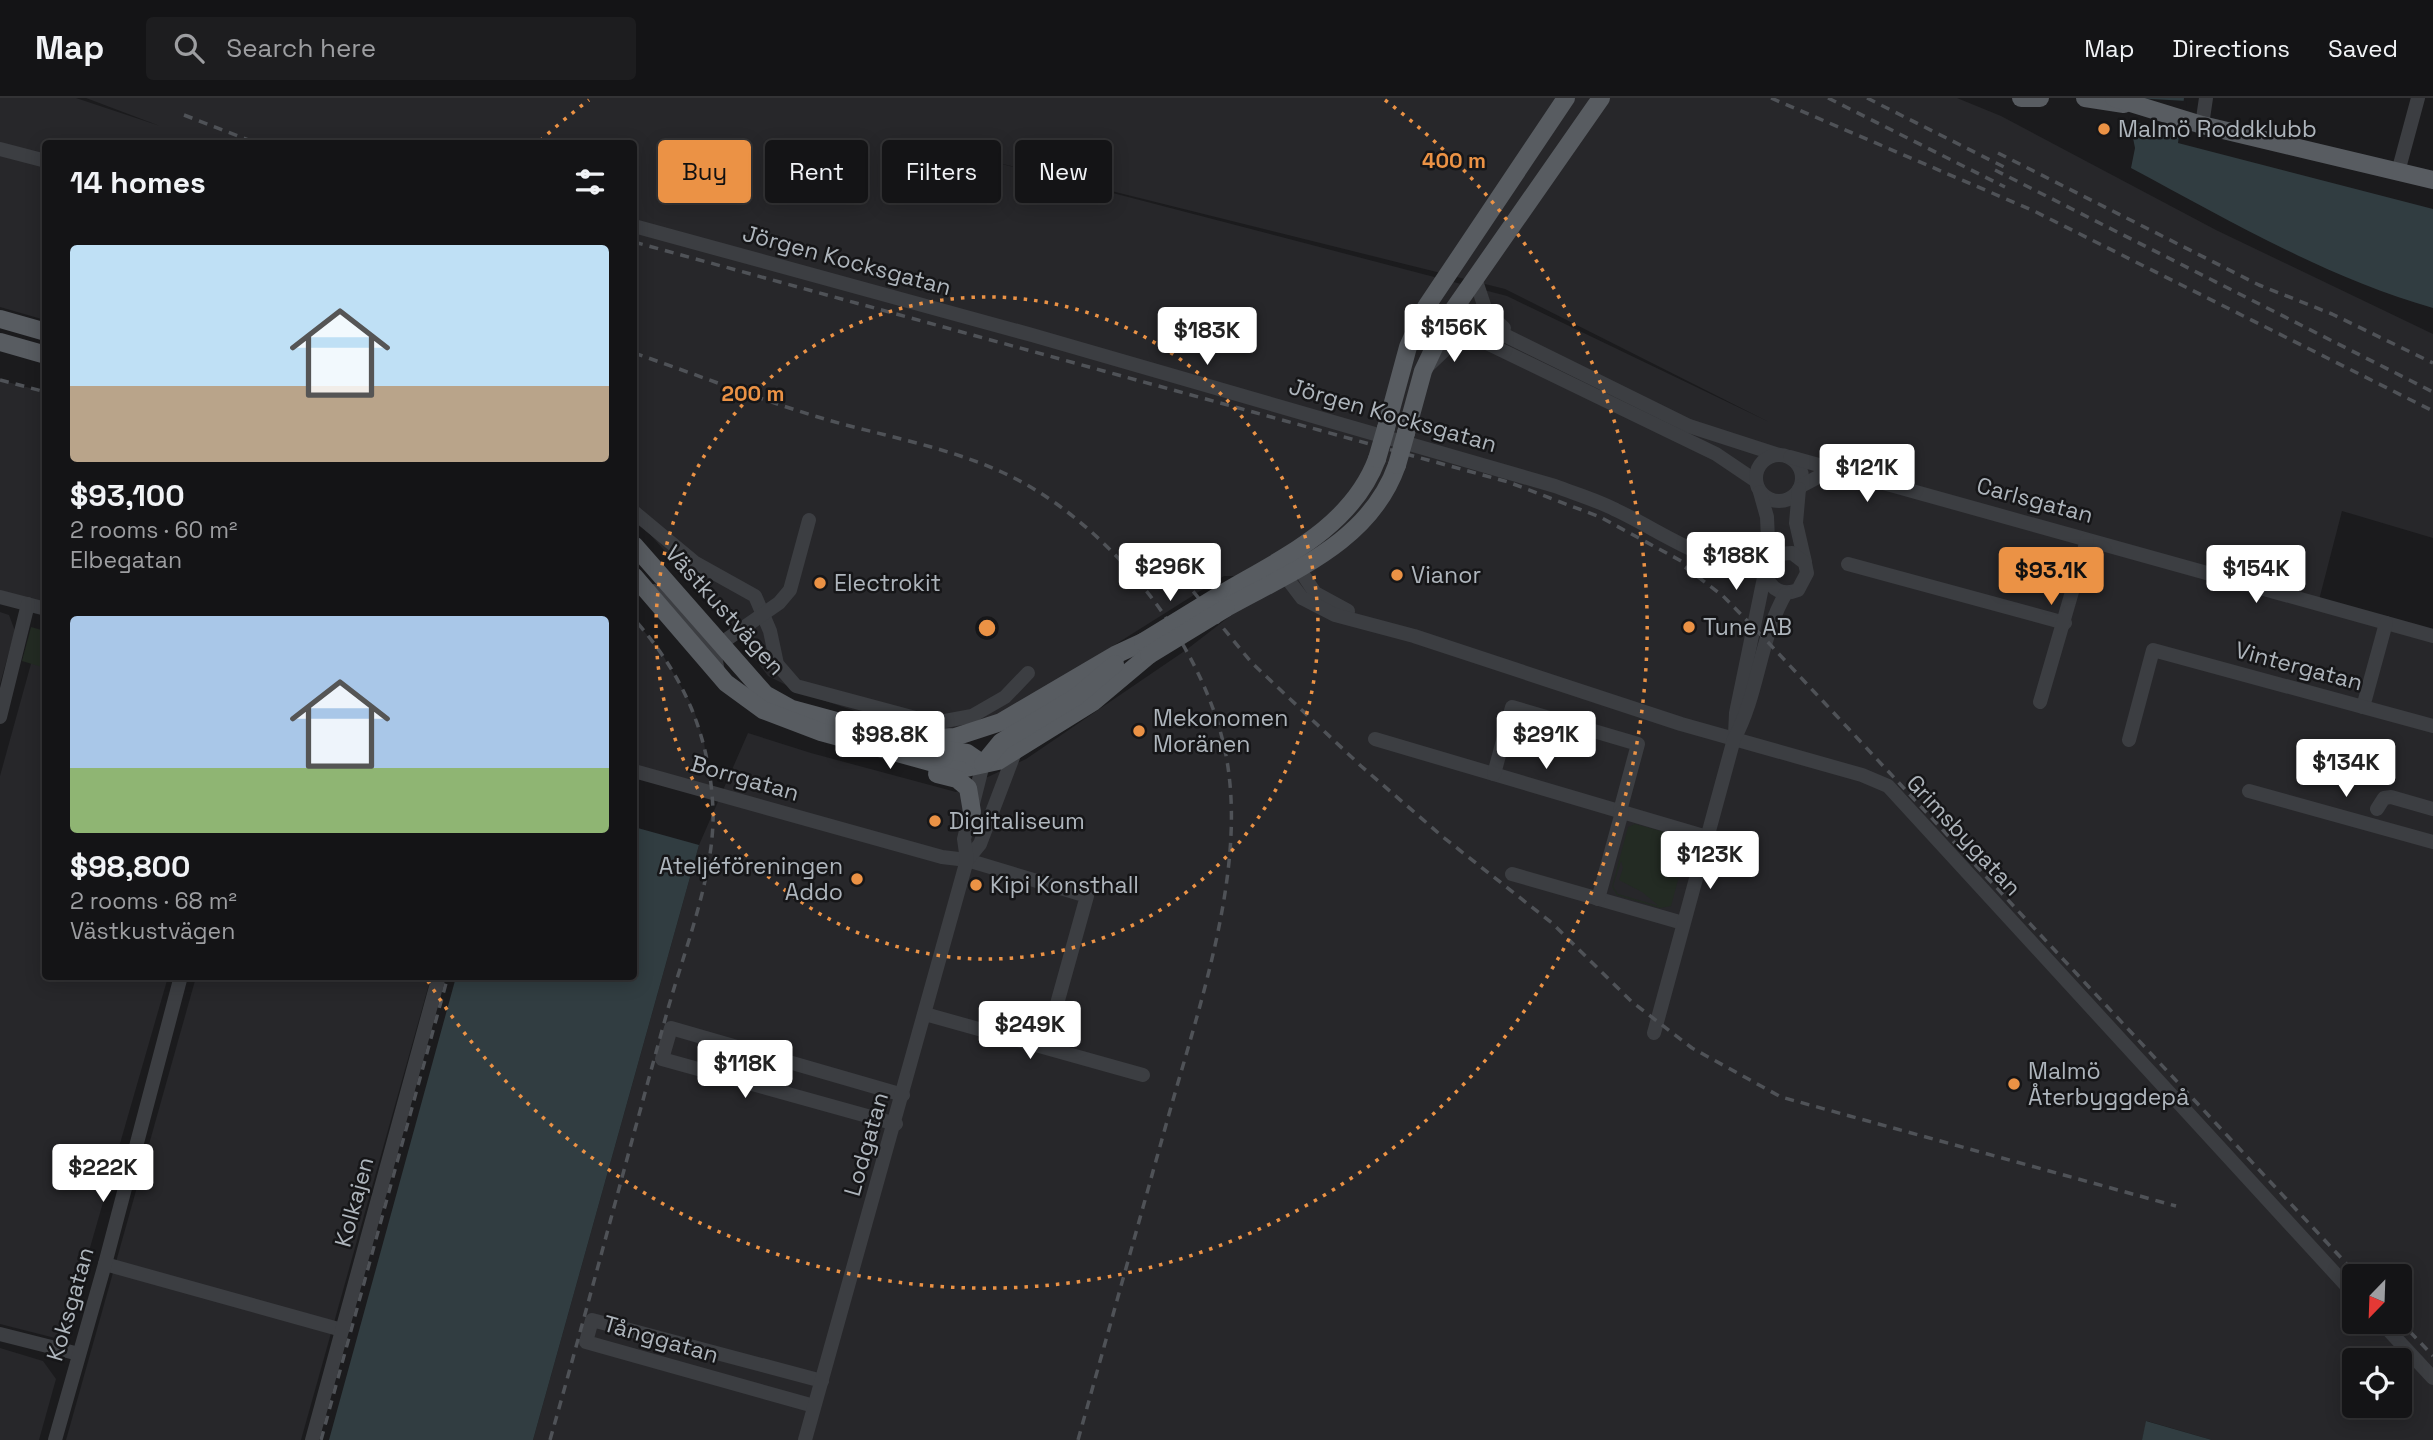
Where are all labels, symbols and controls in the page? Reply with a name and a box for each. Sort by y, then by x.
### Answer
search box [146,17,636,80]
text: Map [35,27,104,69]
icon: search [170,29,208,67]
text: Search here [226,31,376,65]
text: Map [2084,33,2134,64]
text: Directions [2172,33,2290,64]
text: Saved [2328,33,2398,64]
place label: Malmö Roddklubb [2118,114,2317,144]
marker: Malmö Roddklubb [2096,121,2112,137]
chip: Buy [658,140,751,203]
chip: Rent [765,140,868,203]
chip: Filters [882,140,1001,203]
chip: New [1015,140,1112,203]
text: 400 m [1422,147,1486,174]
text: 14 homes [70,163,206,202]
icon: filters [571,163,609,201]
street label: Jörgen Kocksgatan [739,218,955,302]
icon: home [277,290,403,416]
pin: $156K [1405,304,1503,364]
pin: $183K [1158,308,1256,367]
text: $156K [1421,312,1487,342]
text: $183K [1174,315,1240,345]
street label: Jörgen Kocksgatan [1286,371,1500,459]
text: 200 m [722,380,784,407]
pin: $121K [1818,444,1916,504]
text: $121K [1836,452,1898,482]
street label: Carlsgatan [1973,470,2097,530]
text: $93,100 [70,476,185,515]
text: 2 rooms · 60 m² [70,515,237,545]
pin: $188K [1687,532,1785,592]
street label: Västkustvägen [659,539,791,681]
text: $188K [1703,540,1769,570]
pin: $296K [1121,544,1219,603]
text: Elbegatan [70,545,182,575]
pin: $154K [2207,546,2305,605]
pin: $93.1K [1994,547,2108,607]
text: $296K [1135,551,1205,581]
text: $154K [2222,553,2290,583]
text: $93.1K [2015,555,2087,585]
place label: Vianor [1411,560,1481,590]
marker: Vianor [1389,567,1405,583]
place label: Electrokit [834,568,941,598]
marker: Electrokit [812,575,828,591]
place label: Tune AB [1703,612,1792,642]
centre of rings [975,616,999,640]
marker: Tune AB [1681,619,1697,635]
street label: Vintergatan [2232,635,2366,697]
icon: home [277,661,403,787]
place label: Mekonomen Moränen [1153,703,1288,759]
pin: $98.8K [833,712,947,771]
pin: $291K [1497,712,1595,771]
text: $98.8K [851,719,929,749]
text: $291K [1513,719,1579,749]
marker: Mekonomen Moränen [1131,723,1147,739]
pin: $134K [2297,740,2395,799]
text: $134K [2312,747,2380,777]
street label: Borrgatan [687,748,803,808]
street label: Grimsbygatan [1900,768,2028,902]
place label: Digitaliseum [949,806,1085,836]
marker: Digitaliseum [927,813,943,829]
pin: $123K [1661,832,1759,891]
text: $123K [1677,839,1743,869]
text: $98,800 [70,847,190,886]
place label: Ateljéföreningen Addo [659,851,843,907]
place label: Kipi Konsthall [990,870,1139,900]
marker: Ateljéföreningen Addo [849,871,865,887]
marker: Kipi Konsthall [968,877,984,893]
text: 2 rooms · 68 m² [70,886,237,916]
text: Västkustvägen [70,916,235,946]
pin: $249K [981,1002,1079,1061]
text: $249K [995,1009,1065,1039]
pin: $118K [696,1040,794,1100]
text: $118K [714,1048,776,1078]
place label: Malmö Återbyggdepå [2028,1056,2189,1112]
marker: Malmö Återbyggdepå [2006,1076,2022,1092]
street label: Lodgatan [837,1089,895,1199]
pin: $222K [54,1144,152,1204]
text: $222K [68,1152,138,1182]
street label: Kolkajen [328,1154,380,1250]
street label: Koksgatan [39,1244,101,1364]
north arrow [2342,1264,2412,1334]
map controls [2342,1264,2412,1418]
street label: Tånggatan [600,1308,722,1370]
button: locate [2342,1348,2412,1418]

